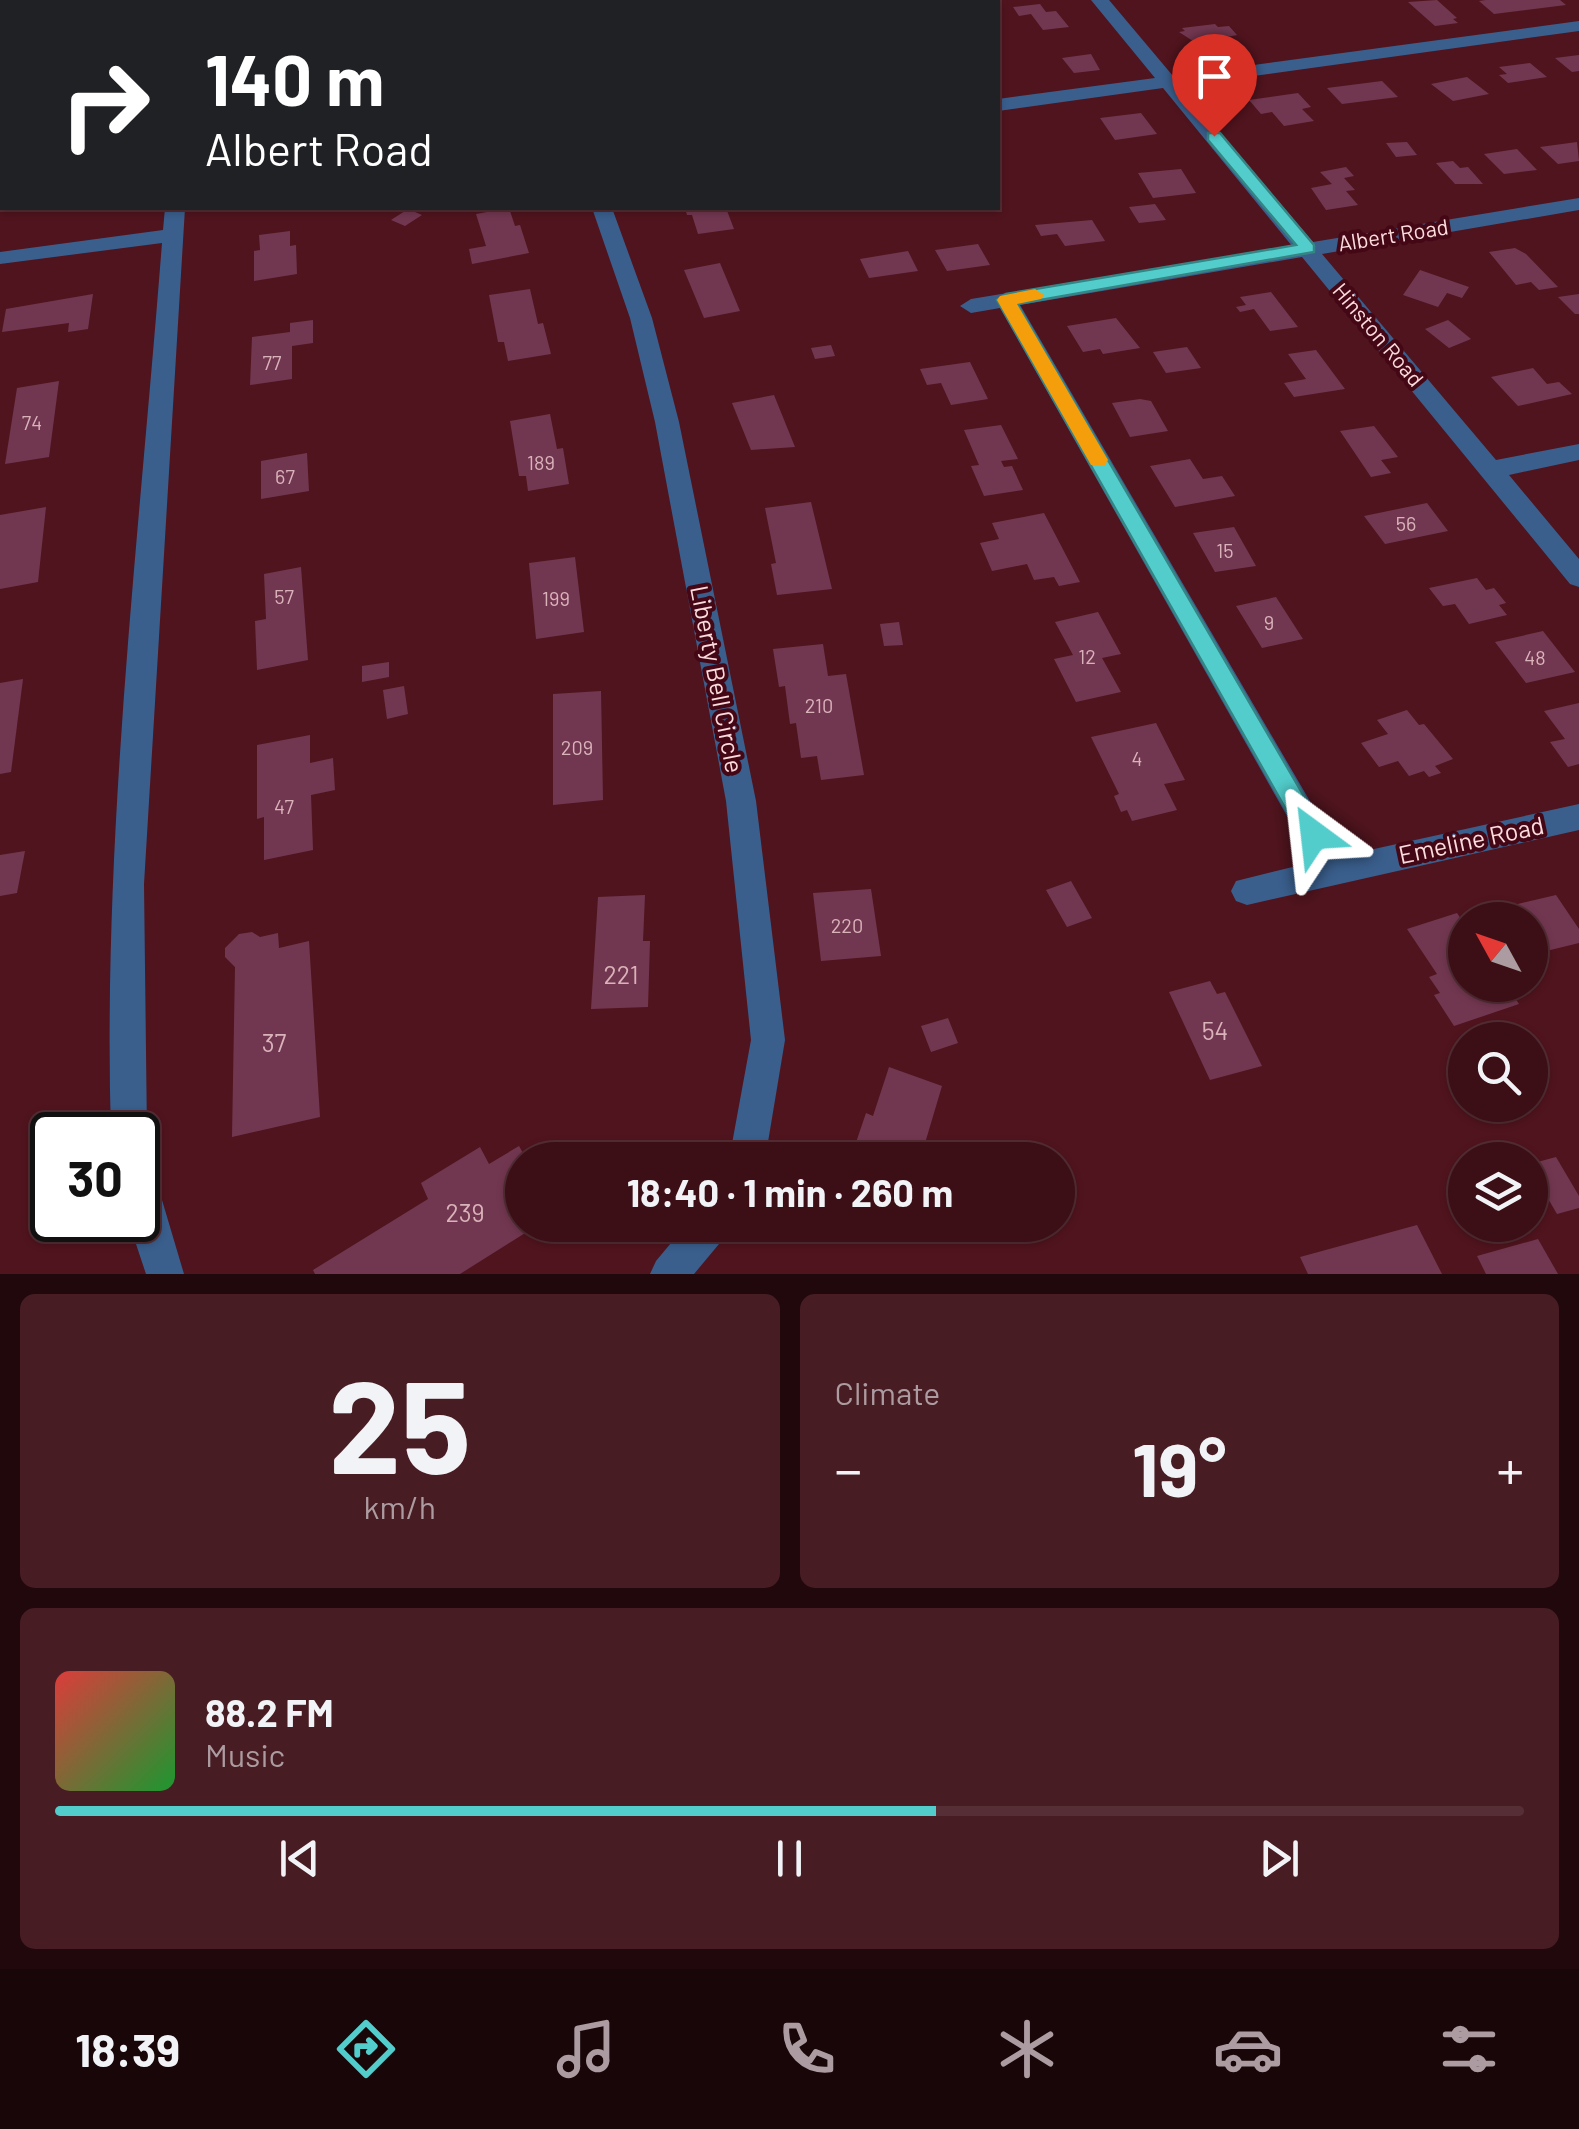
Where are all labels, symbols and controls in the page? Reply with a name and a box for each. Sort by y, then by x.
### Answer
pin [1172,34,1257,137]
text: 140 m [205,36,384,120]
icon: right [40,40,170,170]
icon: arrive [1187,49,1242,104]
text: Albert Road [205,121,433,175]
street label: Albert Road [1336,212,1450,256]
street label: Hinston Road [1328,277,1430,391]
house number: 77 [263,350,282,374]
house number: 74 [22,410,42,434]
house number: 189 [527,450,555,474]
house number: 67 [275,464,295,488]
house number: 56 [1396,511,1416,535]
house number: 15 [1216,538,1234,562]
street label: Liberty Bell Circle [685,583,751,775]
house number: 57 [274,584,294,608]
house number: 199 [542,586,570,610]
house number: 9 [1264,610,1274,634]
house number: 12 [1078,644,1096,668]
house number: 48 [1524,645,1546,669]
house number: 210 [805,693,833,717]
house number: 209 [561,735,593,759]
house number: 4 [1131,746,1143,770]
position arrow [1262,783,1366,887]
house number: 47 [274,794,294,818]
street label: Emeline Road [1396,809,1546,869]
north arrow [1448,902,1548,1002]
map controls [1448,902,1548,1242]
house number: 220 [831,913,863,937]
house number: 221 [603,959,639,989]
house number: 54 [1202,1015,1228,1045]
button: search [1448,1022,1548,1122]
house number: 37 [262,1027,287,1057]
speed limit sign: 30 [30,1112,160,1242]
button: layers [1448,1142,1548,1242]
text: 18:40 · 1 min · 260 m [627,1169,953,1215]
house number: 239 [445,1197,485,1227]
text: 25 [328,1344,471,1500]
text: Climate [835,1373,940,1411]
text: 19° [1132,1422,1227,1512]
text: − [835,1435,862,1501]
text: + [1496,1435,1524,1501]
text: km/h [364,1487,436,1525]
text: 88.2 FM [205,1689,334,1735]
text: Music [205,1735,285,1773]
icon: previous [272,1831,327,1886]
icon: pause [762,1831,817,1886]
icon: next [1252,1831,1307,1886]
icon: directions [331,2014,401,2084]
icon: music [551,2014,621,2084]
icon: phone [772,2014,842,2084]
icon: climate [992,2014,1062,2084]
icon: car [1213,2014,1283,2084]
icon: filters [1434,2014,1504,2084]
text: 18:39 [75,2022,180,2076]

